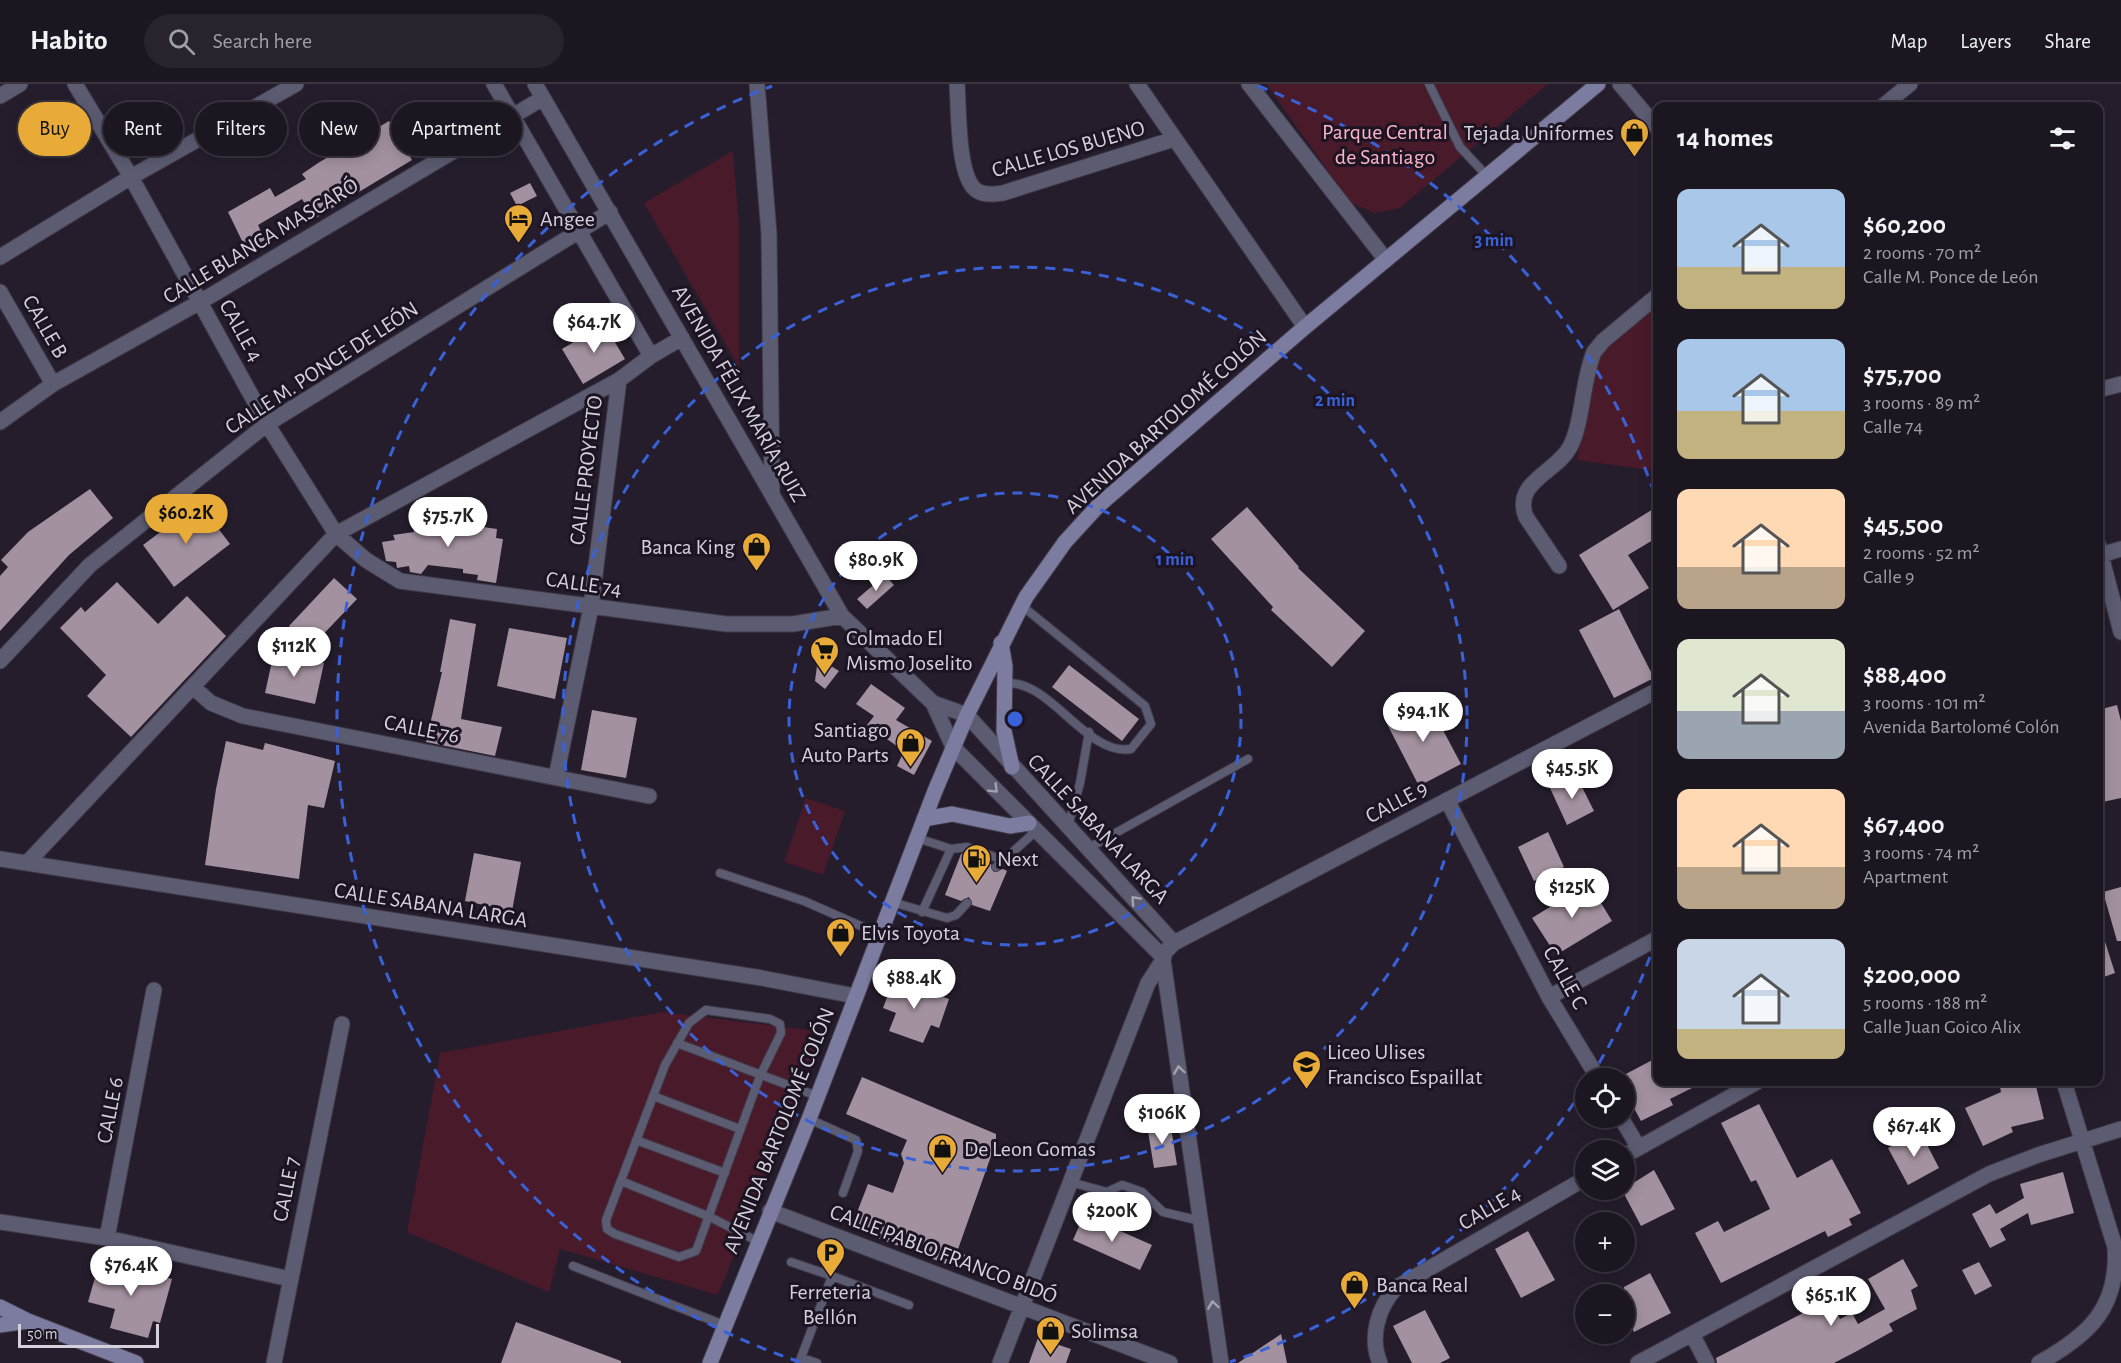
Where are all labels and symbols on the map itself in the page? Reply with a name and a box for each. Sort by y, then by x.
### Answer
shop icon: Tejada Uniformes [1619,116,1651,158]
street label: CALLE LOS BUENO [989,117,1147,181]
park label: Parque Central de Santiago [1322,121,1448,168]
place label: Tejada Uniformes [1464,122,1614,144]
street label: CALLE BLANCA MASCARÓ [159,173,362,308]
hotel icon: Angee [503,202,535,244]
place label: Angee [540,208,595,230]
text: 3 min [1474,232,1514,250]
street label: AVENIDA FÉLIX MARÍA RUIZ [668,281,811,505]
street label: CALLE B [18,291,72,362]
street label: CALLE 4 [215,296,267,365]
street label: CALLE M. PONCE DE LEÓN [221,296,422,438]
pin: $64.7K [545,303,643,354]
street label: AVENIDA BARTOLOMÉ COLÓN [1060,325,1271,518]
text: 2 min [1315,392,1355,410]
street label: CALLE PROYECTO [566,394,606,546]
pin: $60.2K [137,494,235,545]
pin: $75.7K [399,497,497,548]
shop icon: Banca King [740,530,772,572]
place label: Banca King [640,536,735,558]
pin: $80.9K [827,541,925,592]
text: 1 min [1156,551,1194,569]
street label: CALLE 74 [544,568,623,600]
pin: $112K [252,627,336,678]
place label: Colmado El Mismo Joselito [846,627,973,674]
supermarket icon: Colmado El Mismo Joselito [809,634,841,676]
pin: $94.1K [1374,692,1472,743]
centre of rings [1005,709,1025,729]
street label: CALLE 76 [382,711,461,747]
place label: Santiago Auto Parts [801,719,889,766]
shop icon: Santiago Auto Parts [894,726,926,768]
pin: $45.5K [1523,749,1621,800]
street label: CALLE SABANA LARGA [1024,750,1173,908]
street label: CALLE 9 [1362,776,1431,827]
one-way arrow [987,781,998,792]
fuel station icon: Next [960,842,992,884]
place label: Next [997,848,1038,870]
pin: $125K [1530,868,1614,919]
street label: CALLE SABANA LARGA [333,879,529,931]
one-way arrow [1131,897,1142,908]
shop icon: Elvis Toyota [824,916,856,958]
place label: Elvis Toyota [861,922,960,944]
street label: CALLE C [1539,942,1591,1013]
pin: $88.4K [865,959,963,1010]
street label: AVENIDA BARTOLOMÉ COLÓN [719,1004,838,1256]
place label: Liceo Ulises Francisco Espaillat [1327,1041,1482,1088]
school or university icon: Liceo Ulises Francisco Espaillat [1290,1048,1322,1090]
one-way arrow [1174,1066,1186,1075]
street label: CALLE 6 [93,1075,127,1145]
pin: $106K [1120,1094,1204,1145]
pin: $67.4K [1865,1107,1963,1158]
shop icon: De Leon Gomas [927,1132,959,1174]
place label: De Leon Gomas [964,1138,1096,1160]
street label: CALLE 7 [269,1155,303,1224]
street label: CALLE 4 [1455,1182,1524,1234]
pin: $200K [1070,1192,1154,1243]
street label: CALLE PABLO FRANCO BIDÓ [827,1199,1061,1307]
parking icon: Ferreteria Bellón [814,1236,846,1278]
pin: $76.4K [82,1246,180,1297]
shop icon: Banca Real [1339,1268,1371,1310]
place label: Banca Real [1376,1274,1468,1296]
pin: $65.1K [1782,1276,1880,1327]
place label: Ferreteria Bellón [789,1281,871,1328]
one-way arrow [1207,1300,1219,1310]
shop icon: Solimsa [1034,1314,1066,1356]
place label: Solimsa [1071,1320,1138,1342]
scale bar [18,1321,159,1348]

